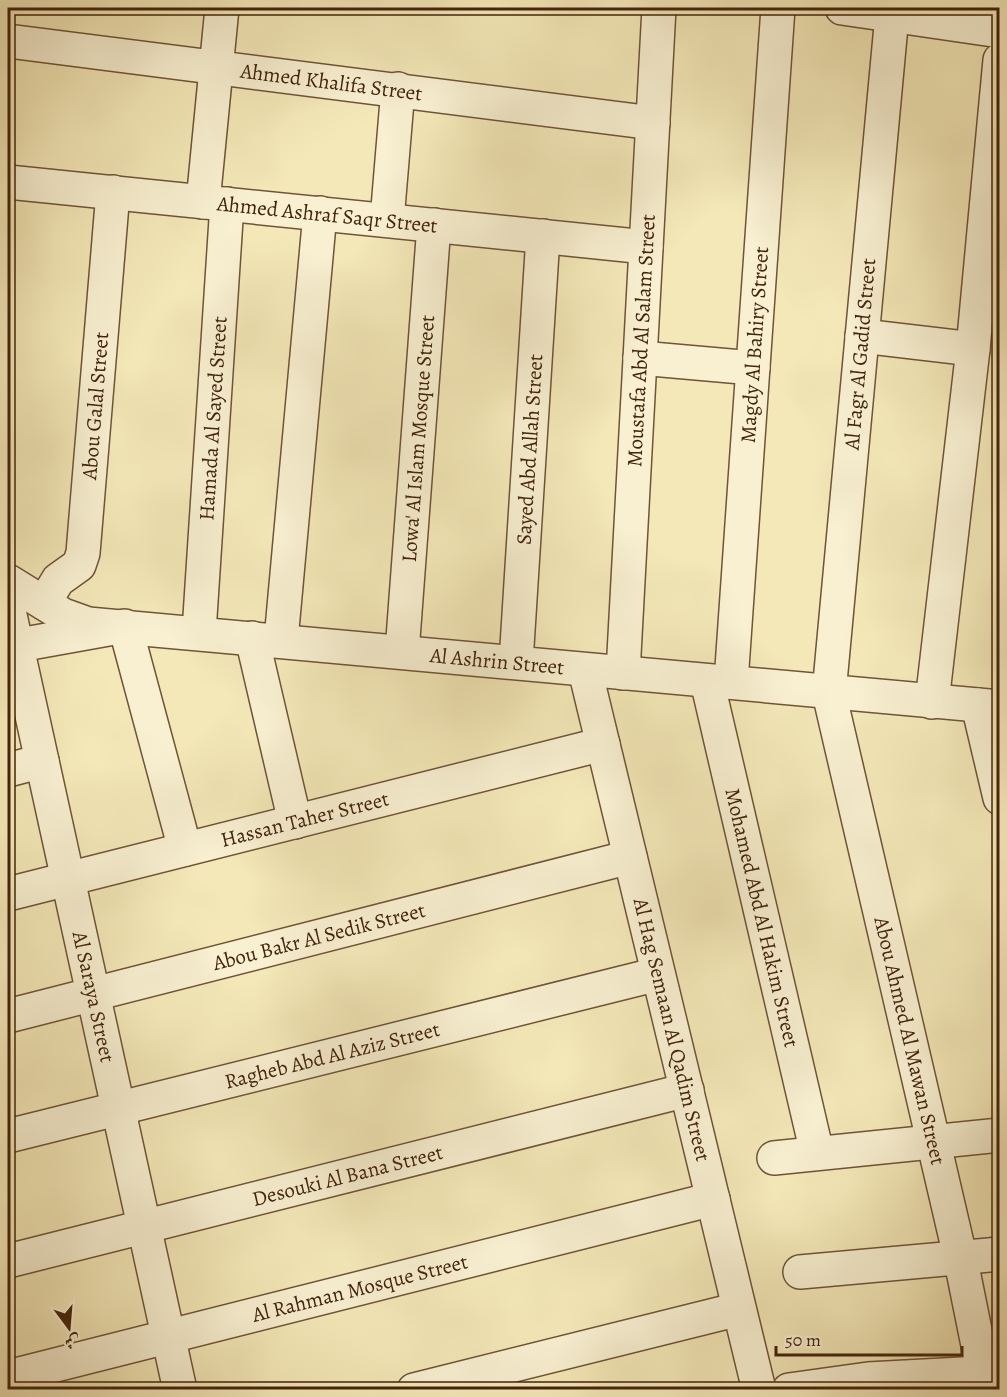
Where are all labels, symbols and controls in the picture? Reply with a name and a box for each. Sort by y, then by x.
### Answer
street label: Ahmed Khalifa Street [238,57,424,108]
street label: Ahmed Ashraf Saqr Street [215,189,439,240]
street label: Moustafa Abd Al Salam Street [620,213,662,468]
street label: Magdy Al Bahiry Street [734,246,775,444]
street label: Al Fagr Al Gadid Street [838,257,882,452]
street label: Lowa' Al Islam Mosque Street [395,314,441,563]
street label: Hamada Al Sayed Street [192,315,234,521]
street label: Abou Galal Street [75,331,115,482]
street label: Sayed Abd Allah Street [509,353,549,546]
street label: Al Ashrin Street [428,641,565,681]
street label: Hassan Taher Street [218,785,392,854]
street label: Mohamed Abd Al Hakim Street [718,785,806,1050]
street label: Al Hag Semaan Al Qadim Street [626,894,717,1164]
street label: Abou Bakr Al Sedik Street [209,896,428,977]
street label: Abou Ahmed Al Mawan Street [867,913,952,1168]
street label: Al Saraya Street [66,927,122,1065]
street label: Ragheb Abd Al Aziz Street [222,1015,443,1096]
street label: Desouki Al Bana Street [249,1138,446,1213]
street label: Al Rahman Mosque Street [248,1247,471,1329]
north arrow [39,1298,99,1358]
scale bar [776,1319,962,1357]
text: 50 m [785,1328,821,1352]
text: ش [62,1329,84,1354]

